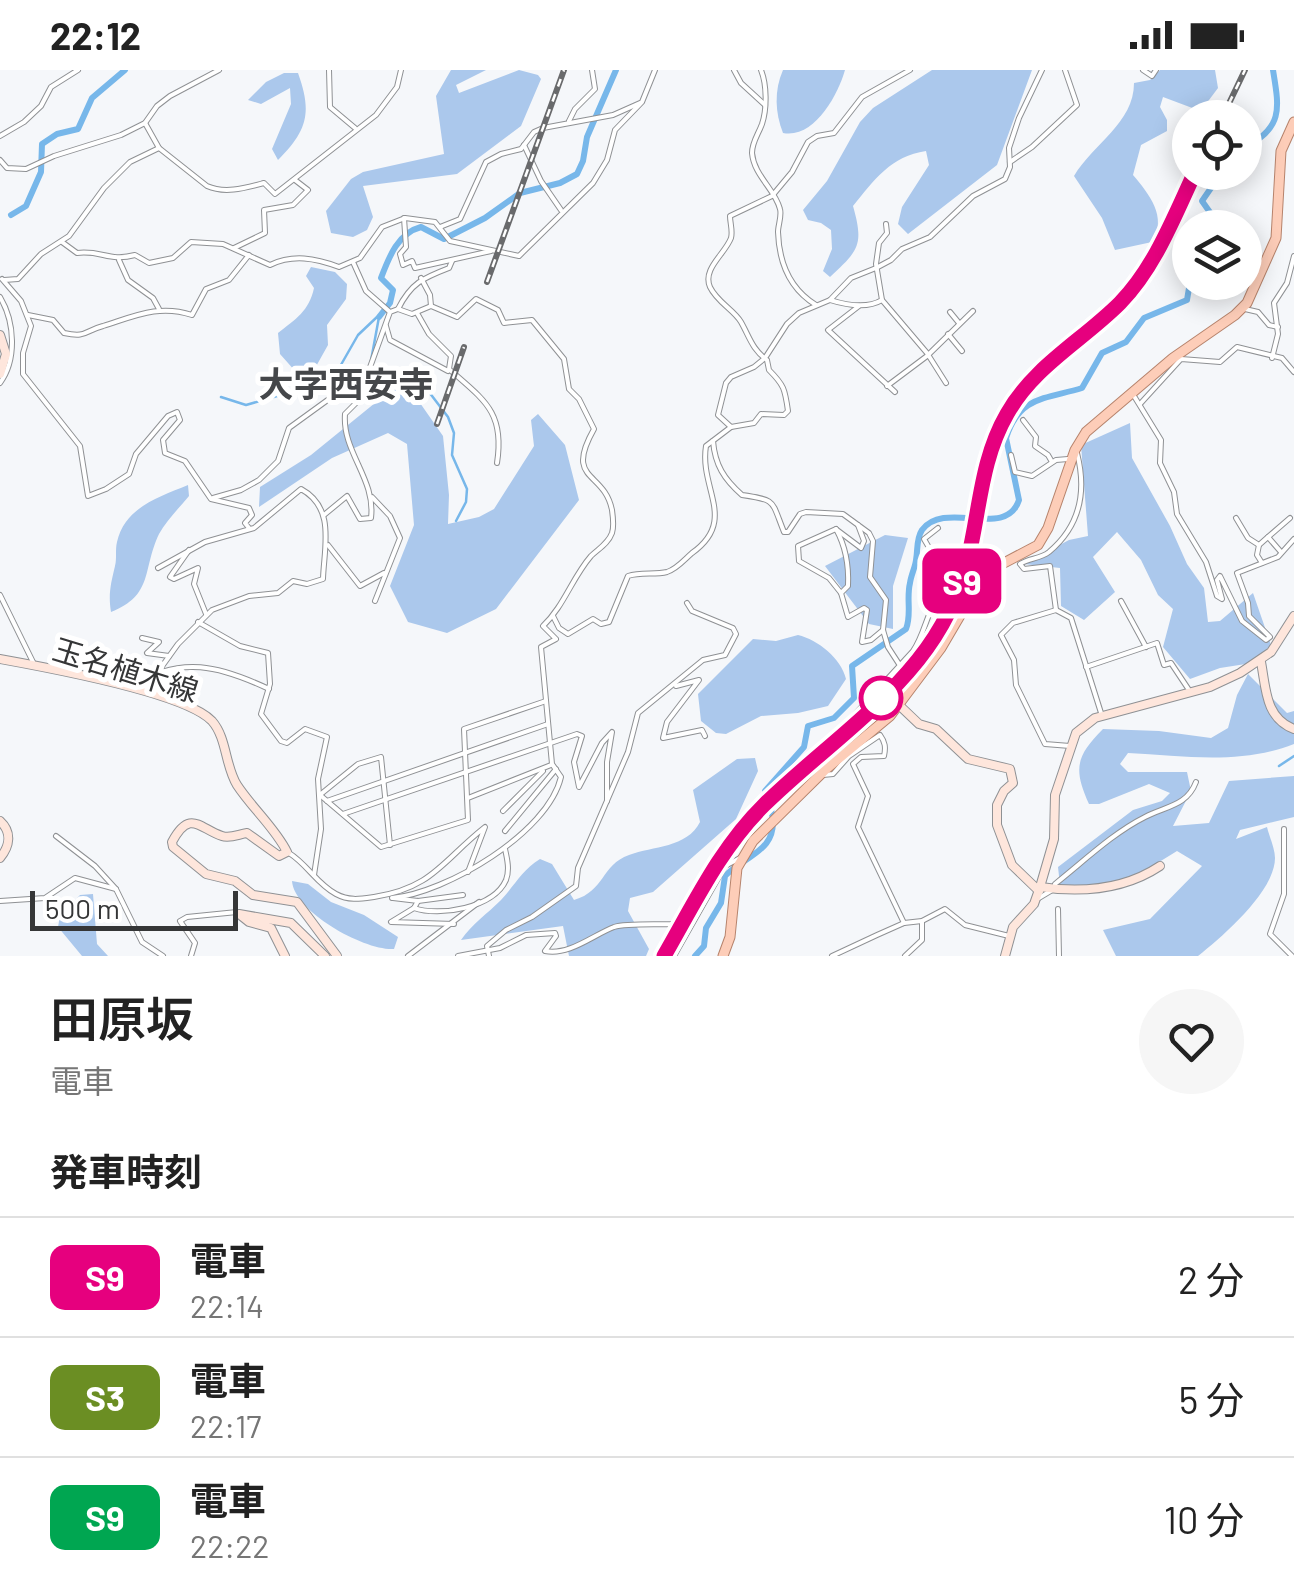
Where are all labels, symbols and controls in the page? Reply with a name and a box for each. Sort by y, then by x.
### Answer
text: 22:12 [50,12,141,58]
map controls [1172,100,1262,300]
button: locate [1172,100,1262,190]
button: layers [1172,210,1262,300]
district label: 大字西安寺 [258,362,434,404]
line badge: S9 [917,548,1007,614]
text: S9 [942,560,982,602]
street label: 玉名植木線 [49,630,203,708]
unlabelled marker [860,677,902,719]
scale bar [30,886,238,930]
text: 500 m [45,891,120,925]
text: 田原坂 [50,989,194,1047]
button: heart [1139,989,1244,1094]
text: 電車 [50,1061,114,1099]
text: 発車時刻 [50,1148,202,1194]
text: 電車 [190,1237,266,1283]
text: S9 [85,1256,125,1298]
text: 2 分 [1178,1256,1244,1302]
text: 22:14 [190,1286,264,1324]
text: 電車 [190,1357,266,1403]
text: S3 [85,1376,125,1418]
text: 5 分 [1179,1376,1244,1422]
text: 22:17 [190,1406,262,1444]
text: 電車 [190,1477,266,1523]
text: S9 [85,1496,125,1538]
text: 10 分 [1164,1496,1244,1542]
text: 22:22 [190,1526,269,1564]

